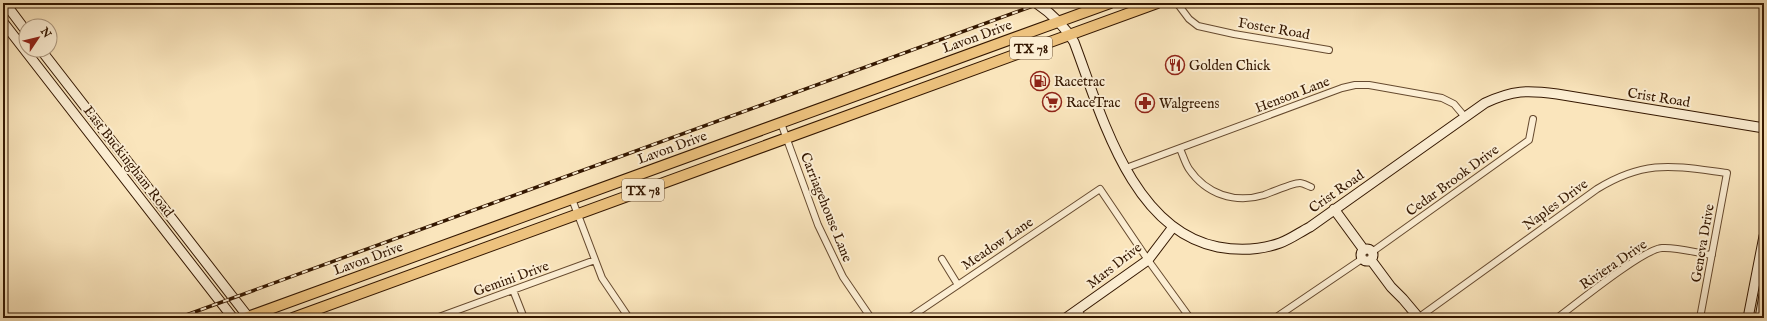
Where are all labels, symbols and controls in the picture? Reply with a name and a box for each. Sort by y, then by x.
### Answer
street label: Foster Road [1237,14,1312,44]
street label: Lavon Drive [940,16,1015,58]
north arrow [18,18,58,58]
text: N [36,24,54,41]
road number: TX 78 [1010,37,1052,59]
restaurant icon: Golden Chick [1164,54,1186,76]
place label: Golden Chick [1189,57,1271,75]
fuel station icon: Racetrac [1029,70,1051,92]
street label: Henson Lane [1252,72,1333,117]
place label: Racetrac [1054,73,1105,91]
street label: Crist Road [1626,84,1692,112]
supermarket icon: RaceTrac [1041,91,1063,113]
pharmacy icon: Walgreens [1134,92,1156,114]
place label: RaceTrac [1066,94,1120,112]
place label: Walgreens [1159,95,1219,113]
street label: East Buckingham Road [79,102,178,221]
street label: Lavon Drive [635,127,710,169]
street label: Cedar Brook Drive [1402,141,1503,221]
street label: Carriagehouse Lane [796,150,856,265]
street label: Crist Road [1305,166,1368,217]
street label: Naples Drive [1520,175,1592,234]
road number: TX 78 [622,179,664,201]
street label: Geneva Drive [1687,202,1719,284]
street label: Meadow Lane [958,213,1037,274]
street label: Riviera Drive [1576,235,1651,294]
street label: Lavon Drive [331,238,406,280]
street label: Mars Drive [1083,238,1146,293]
street label: Gemini Drive [471,257,552,301]

